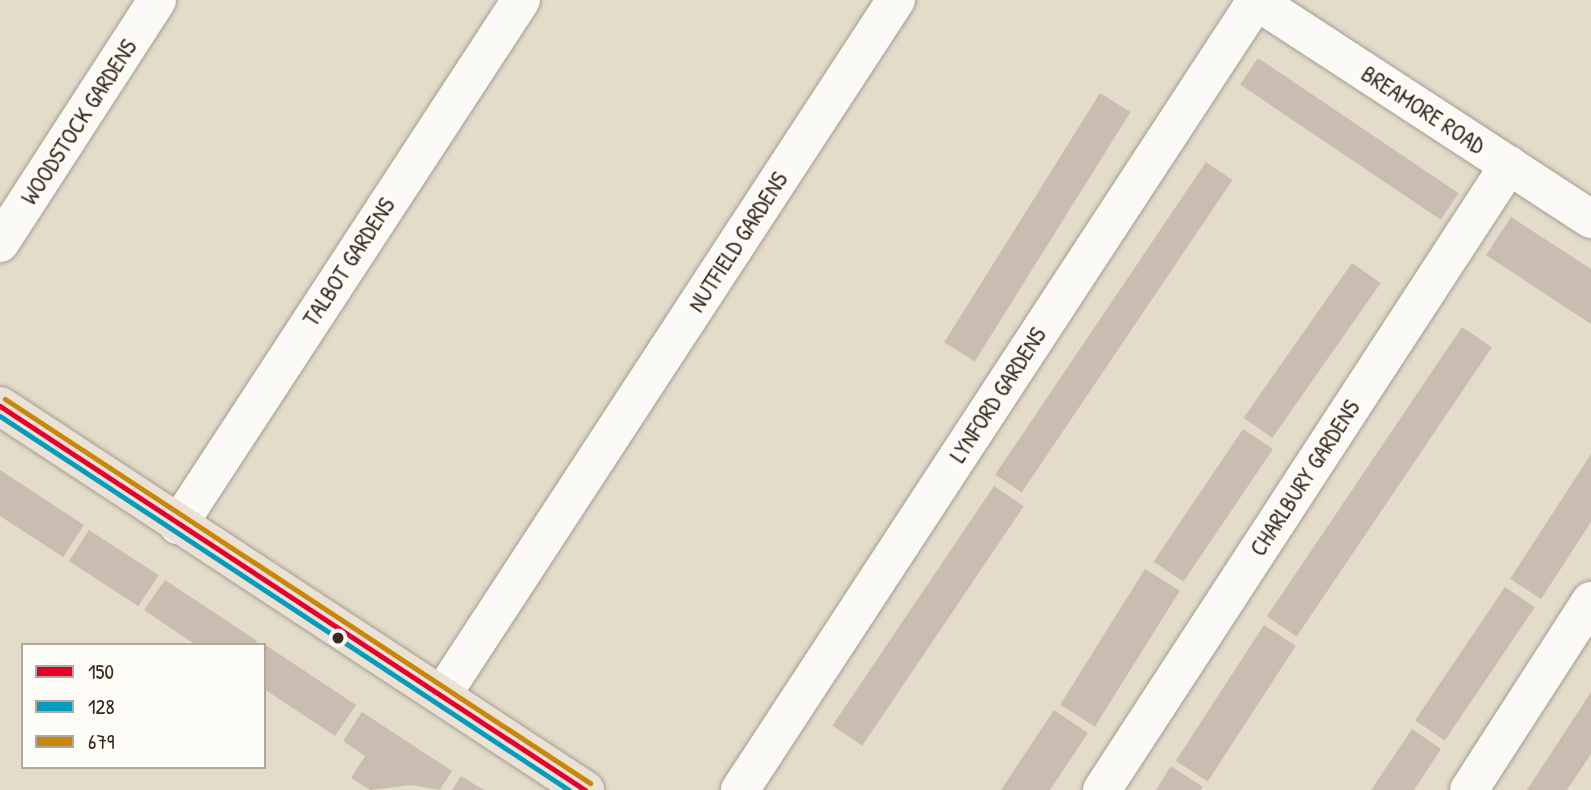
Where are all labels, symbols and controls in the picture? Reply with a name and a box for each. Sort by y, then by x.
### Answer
street label: WOODSTOCK GARDENS [15,34,143,210]
street label: BREAMORE ROAD [1356,60,1490,160]
street label: NUTFIELD GARDENS [683,167,793,317]
street label: TALBOT GARDENS [297,193,401,331]
street label: LYNFORD GARDENS [944,322,1052,468]
street label: CHARLBURY GARDENS [1244,395,1366,561]
unlabelled marker [331,631,345,645]
legend [21,643,266,769]
text: 150 [88,657,114,686]
text: 128 [88,692,115,721]
text: 679 [88,727,114,756]

